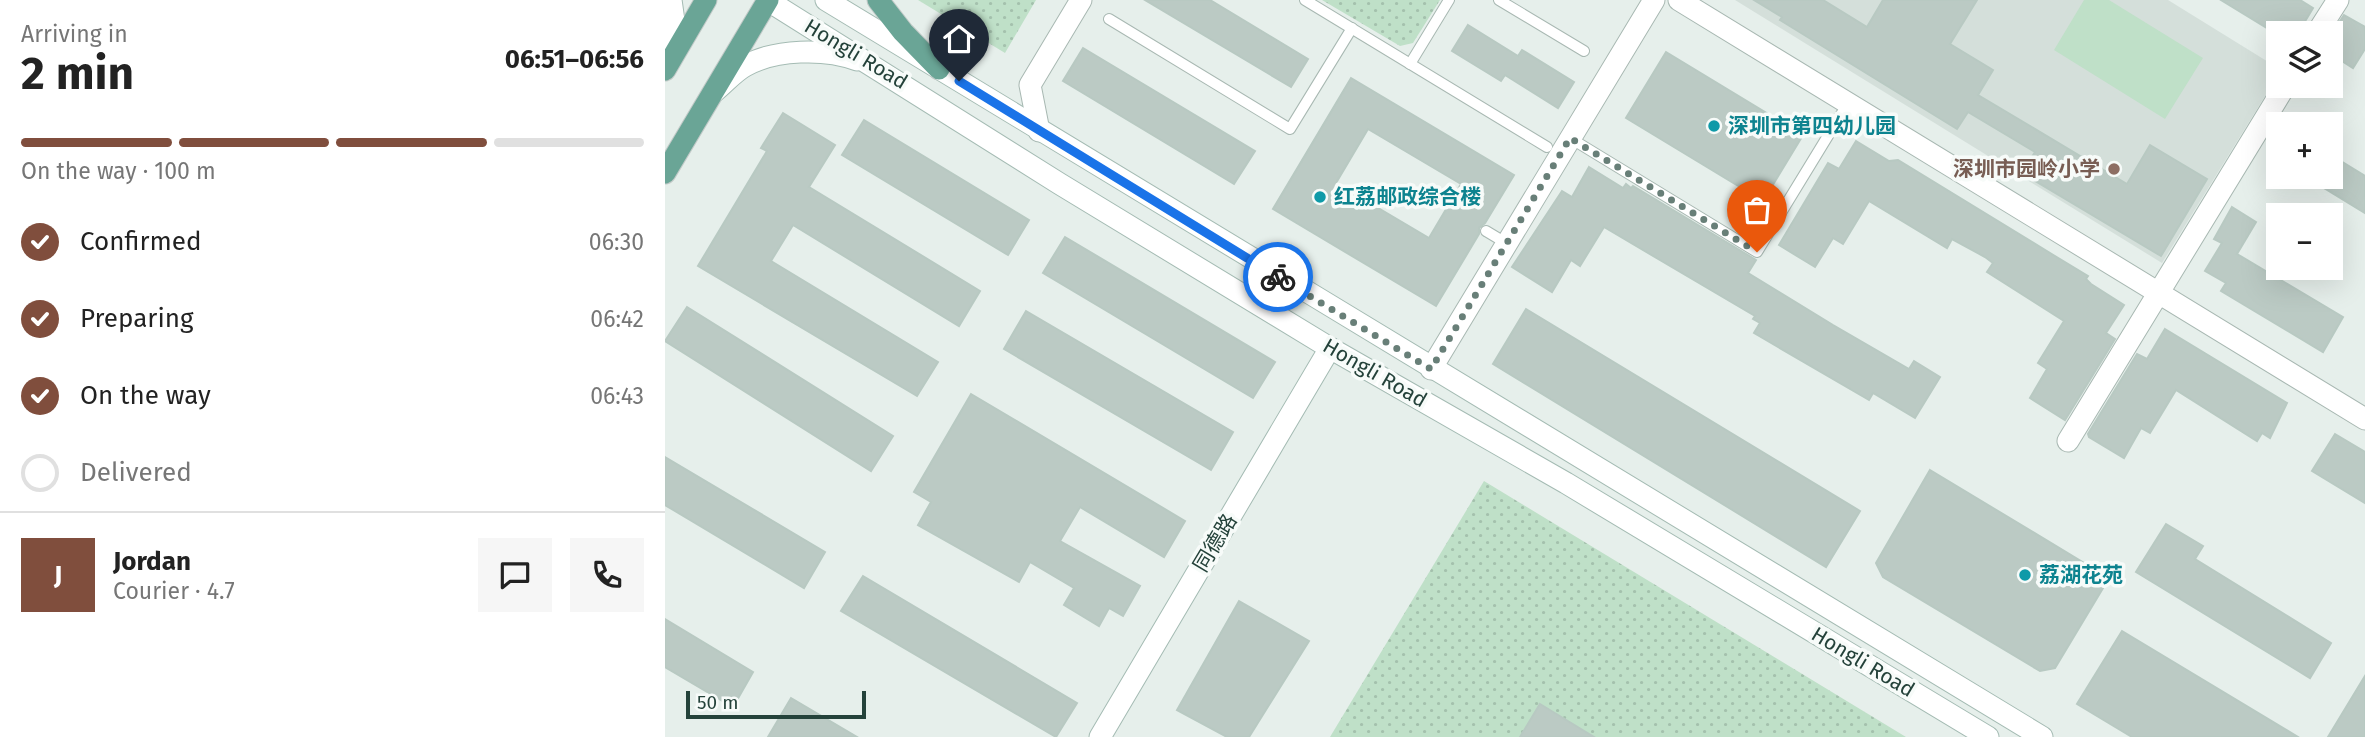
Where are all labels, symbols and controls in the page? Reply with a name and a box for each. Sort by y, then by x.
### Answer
pin [929,9,989,81]
street label: Hongli Road [800,13,912,95]
text: Arriving in [21,20,128,48]
icon: home [940,20,978,58]
map controls [2266,21,2343,280]
button: layers [2266,21,2343,98]
text: 06:51–06:56 [505,44,644,75]
text: 2 min [21,46,134,101]
button: + [2266,112,2343,189]
place label: 深圳市第四幼儿园 [1728,113,1896,139]
marker: 深圳市第四幼儿园 [1706,118,1722,134]
place label: 深圳市园岭小学 [1953,156,2100,182]
text: On the way · 100 m [21,157,216,185]
marker: 深圳市园岭小学 [2106,161,2122,177]
pin [1727,180,1787,252]
place label: 红荔邮政综合楼 [1334,184,1481,210]
marker: 红荔邮政综合楼 [1312,189,1328,205]
icon: bag [1738,191,1776,229]
button: − [2266,203,2343,280]
icon: check [21,223,59,261]
text: Confirmed [80,226,201,257]
text: 06:30 [589,228,644,256]
courier [1243,242,1313,312]
icon: bike [1259,258,1297,296]
icon: check [21,300,59,338]
text: Preparing [80,303,193,334]
text: 06:42 [590,305,644,333]
street label: Hongli Road [1318,333,1432,413]
icon: check [21,377,59,415]
text: On the way [80,380,211,411]
text: 06:43 [590,382,644,410]
text: Delivered [80,457,192,488]
street label: 同德路 [1188,509,1242,577]
button: chat [478,538,552,612]
button: phone [570,538,644,612]
text: Jordan [113,546,191,577]
text: J [54,560,62,591]
place label: 荔湖花苑 [2039,562,2123,588]
marker: 荔湖花苑 [2017,567,2033,583]
text: Courier · 4.7 [113,577,235,605]
street label: Hongli Road [1807,621,1919,703]
scale bar [686,688,866,720]
text: 50 m [697,691,738,714]

